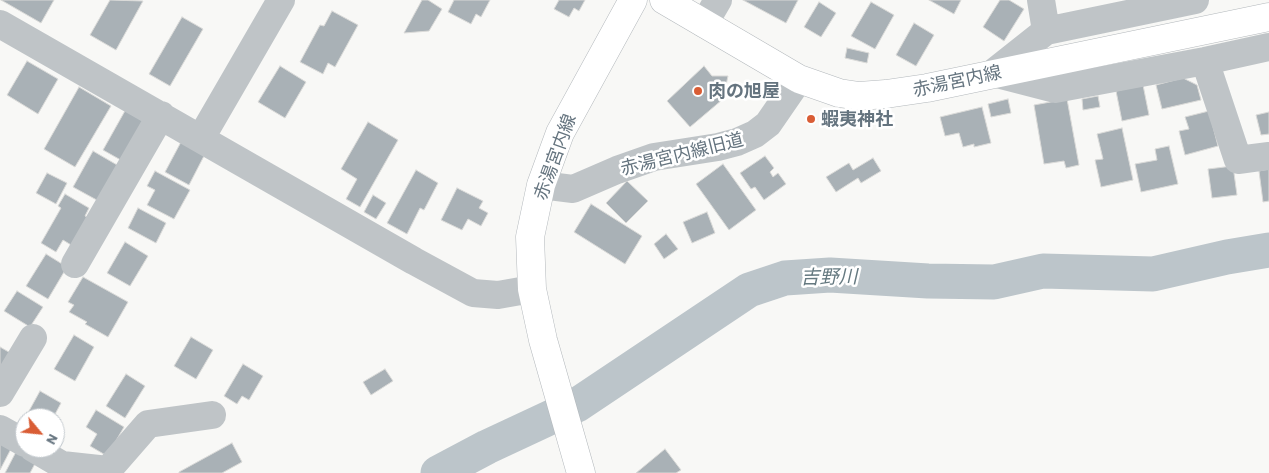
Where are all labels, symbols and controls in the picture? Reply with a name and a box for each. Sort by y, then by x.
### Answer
street label: 赤湯宮内線 [911,61,1003,101]
place label: 肉の旭屋 [708,80,780,102]
marker: 肉の旭屋 [692,85,704,97]
place label: 蝦夷神社 [821,108,893,130]
street label: 赤湯宮内線 [529,111,581,203]
marker: 蝦夷神社 [805,113,817,125]
street label: 赤湯宮内線旧道 [618,128,746,180]
water label: 吉野川 [800,265,858,289]
north arrow [15,408,65,458]
text: N [43,432,62,448]

